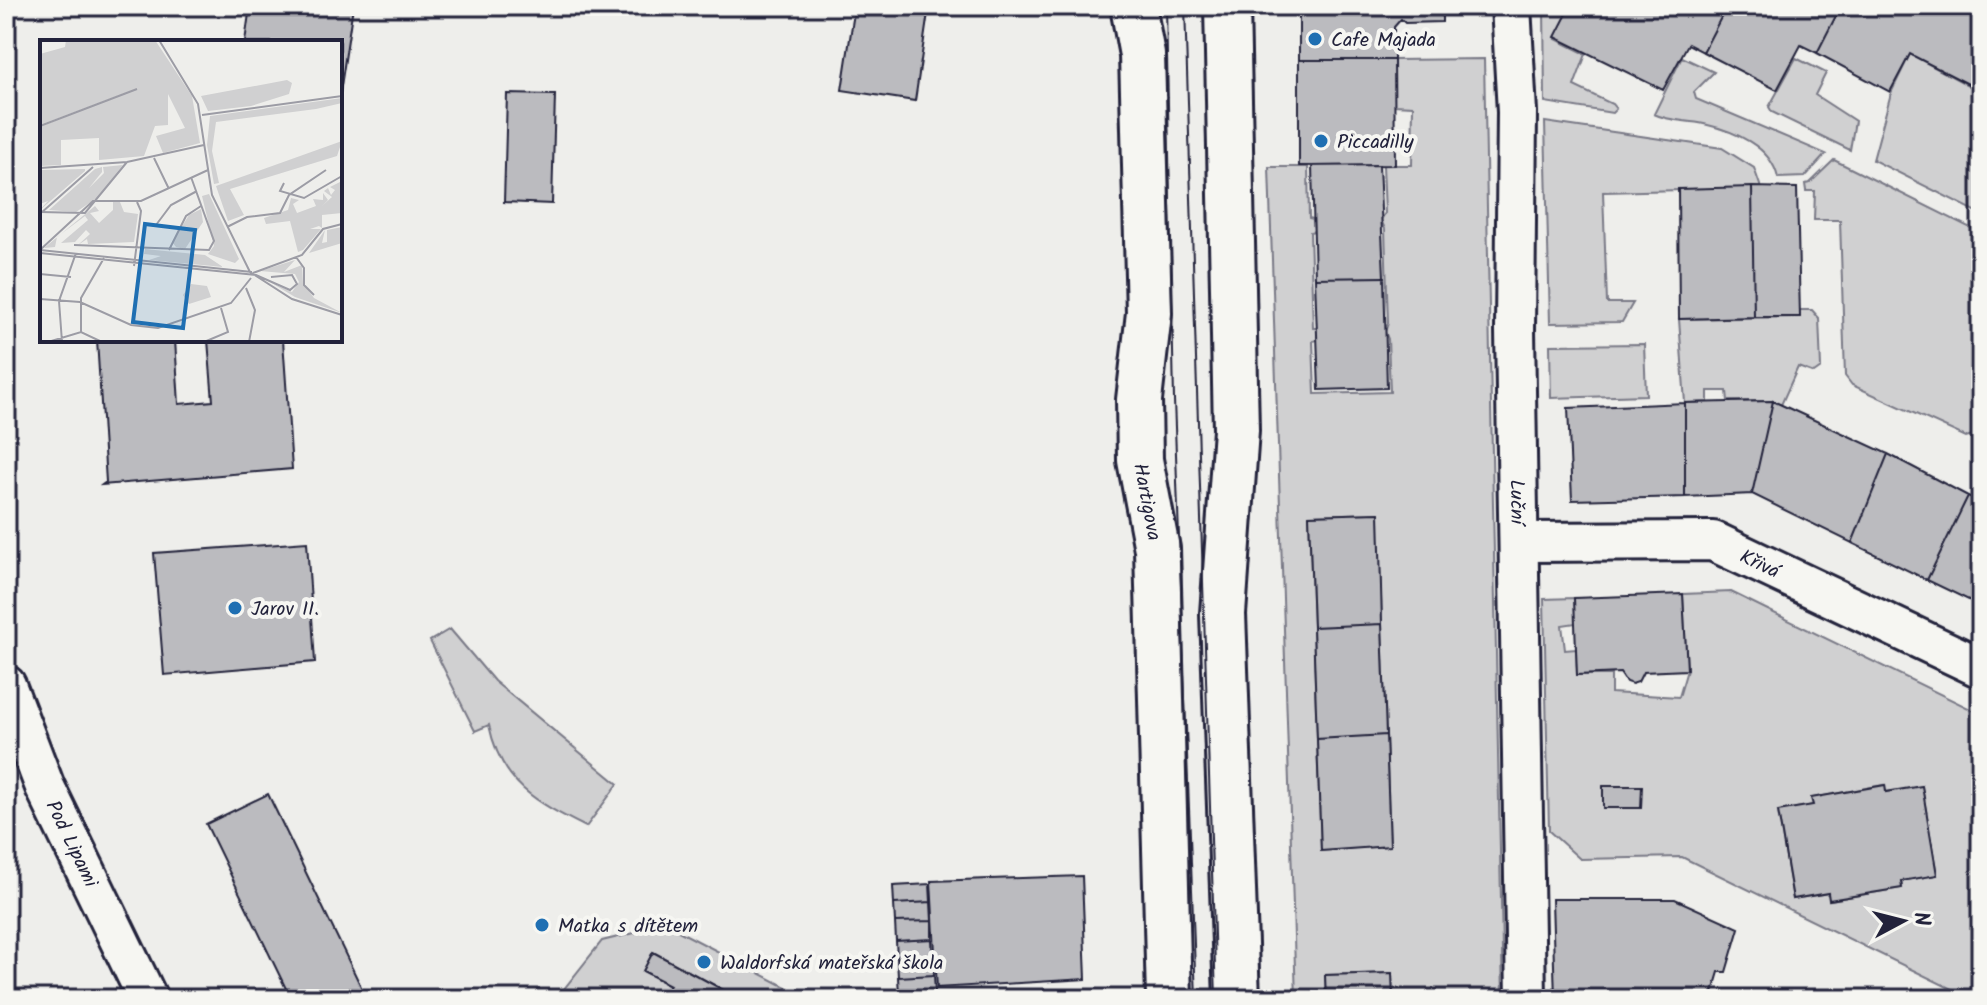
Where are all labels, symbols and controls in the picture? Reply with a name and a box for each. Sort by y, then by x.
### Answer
place label: Cafe Majada [1331,25,1436,57]
marker: Cafe Majada [1306,30,1324,48]
inset map [40,40,342,342]
place label: Piccadilly [1337,127,1414,159]
marker: Piccadilly [1312,132,1330,150]
street label: Hartigova [1123,461,1169,544]
street label: Luční [1499,479,1532,528]
street label: Křivá [1734,542,1786,589]
place label: Jarov II. [251,594,319,626]
marker: Jarov II. [226,599,244,617]
street label: Pod Lipami [36,795,106,894]
north arrow [1863,881,1943,961]
text: N [1902,910,1939,928]
place label: Matka s dítětem [558,911,698,943]
marker: Matka s dítětem [533,916,551,934]
place label: Waldorfská mateřská škola [720,948,943,980]
marker: Waldorfská mateřská škola [695,953,713,971]

